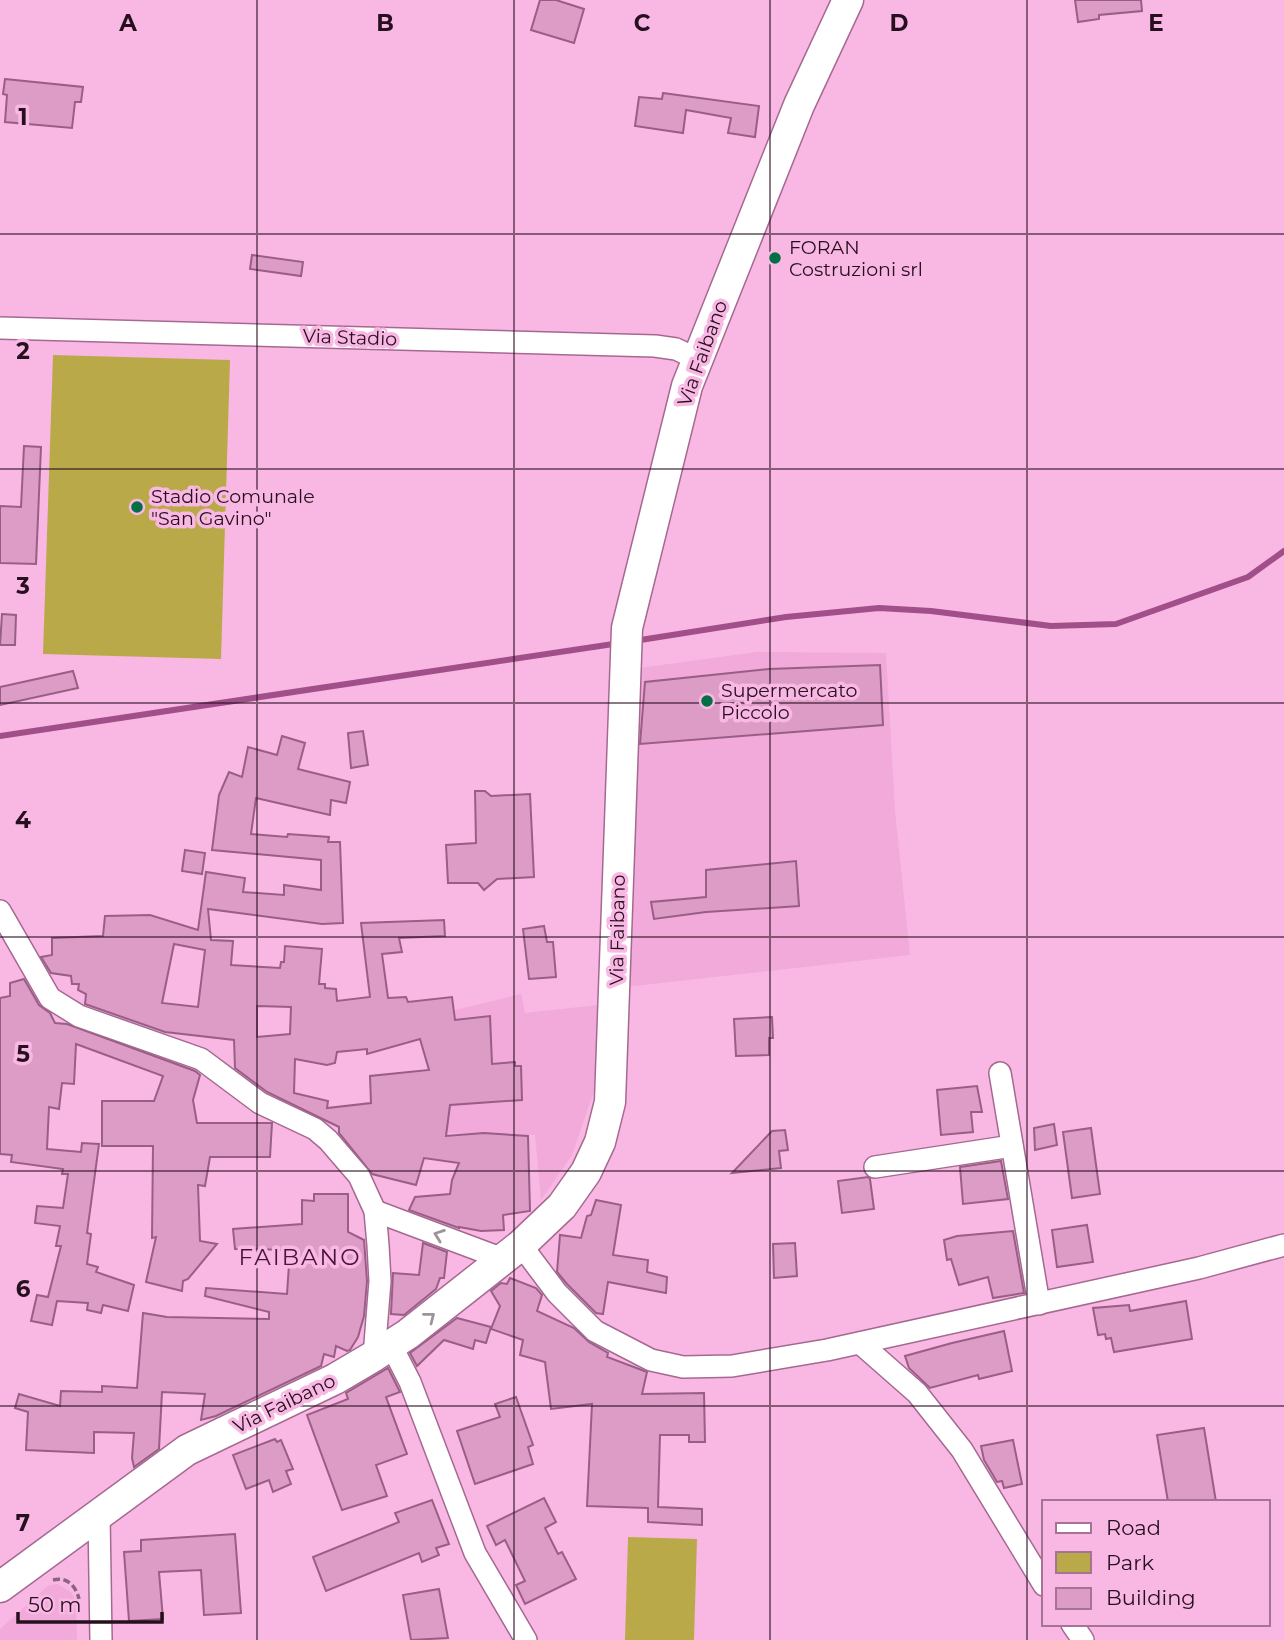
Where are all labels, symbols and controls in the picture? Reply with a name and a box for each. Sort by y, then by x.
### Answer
text: A [118,9,137,37]
text: B [376,9,394,37]
text: C [634,9,651,37]
text: D [890,9,909,37]
text: E [1148,9,1164,37]
text: 1 [18,103,28,131]
place label: FORAN Costruzioni srl [789,236,923,281]
marker: FORAN Costruzioni srl [767,250,783,266]
street label: Via Faibano [673,297,732,409]
street label: Via Stadio [302,324,398,351]
text: 2 [16,337,30,365]
place label: Stadio Comunale "San Gavino" [151,485,315,530]
marker: Stadio Comunale "San Gavino" [129,499,145,515]
text: 3 [15,572,30,600]
place label: Supermercato Piccolo [721,679,858,724]
marker: Supermercato Piccolo [699,693,715,709]
text: 4 [15,806,31,834]
street label: Via Faibano [605,874,630,986]
text: 5 [16,1040,30,1068]
one-way arrow [434,1229,446,1243]
district label: FAIBANO [239,1243,361,1271]
text: 6 [16,1275,31,1303]
one-way arrow [422,1312,434,1325]
street label: Via Faibano [229,1369,339,1438]
legend [1042,1500,1270,1626]
text: 7 [16,1509,30,1537]
text: Road [1106,1515,1161,1540]
text: Park [1106,1550,1154,1575]
scale bar [18,1580,161,1624]
text: Building [1106,1585,1196,1610]
text: 50 m [28,1592,82,1617]

